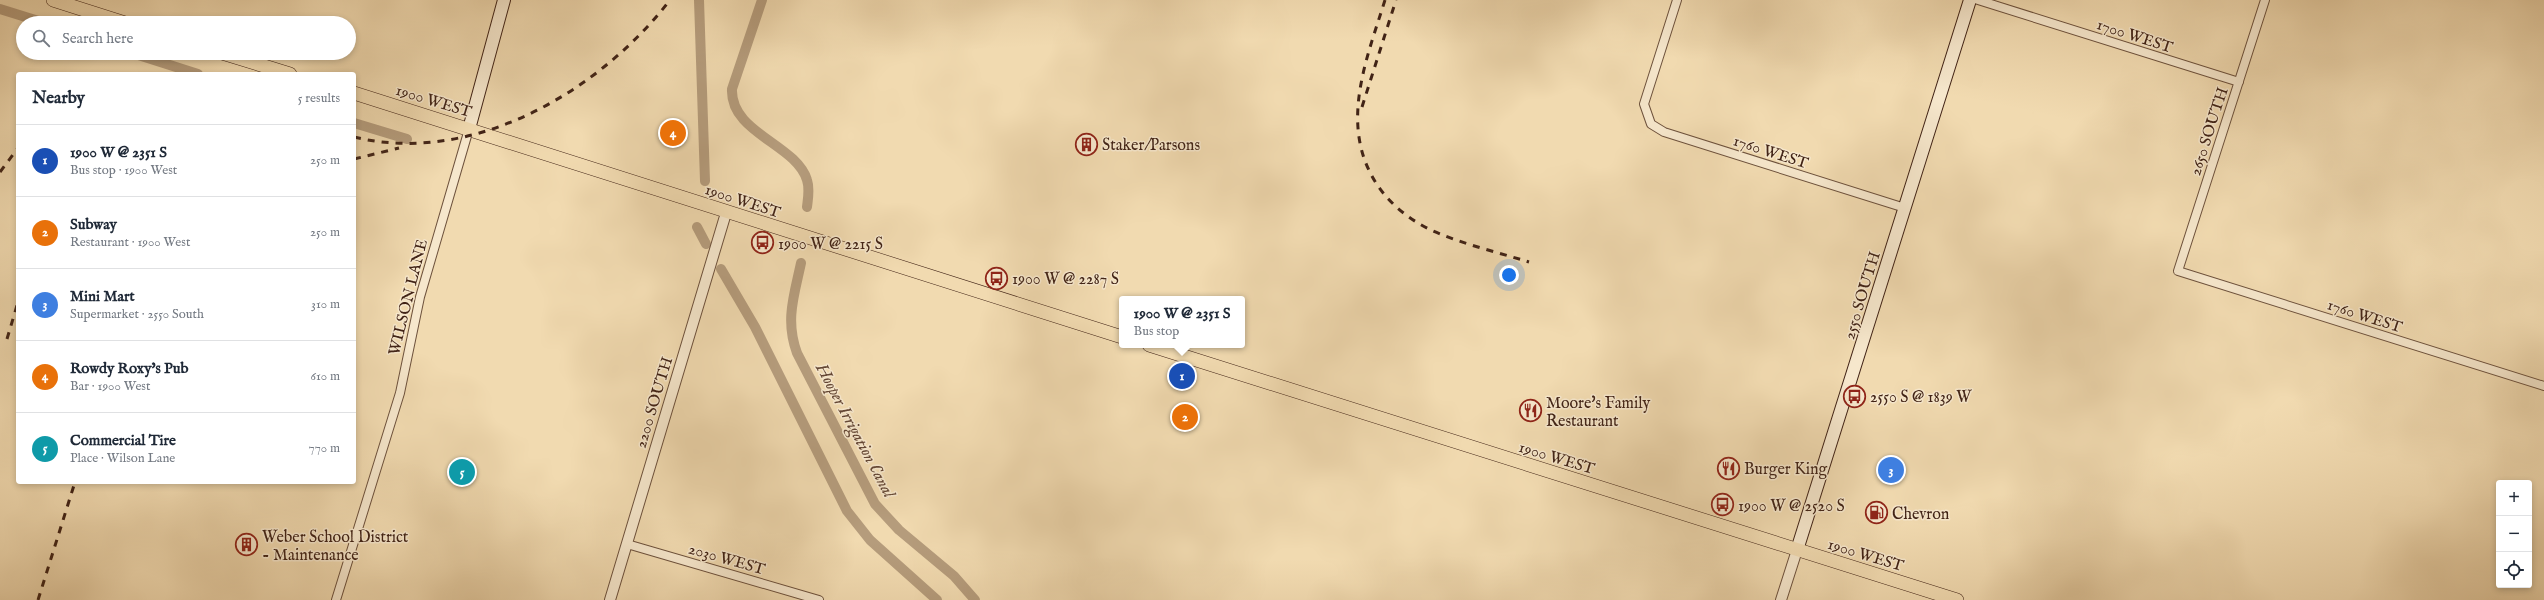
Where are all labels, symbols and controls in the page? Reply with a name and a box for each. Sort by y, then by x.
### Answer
street label: 1700 WEST [2094,15,2175,59]
search box [16,16,356,60]
icon: search [30,27,52,49]
text: Search here [62,29,133,48]
street label: 1900 WEST [393,81,474,123]
street label: 2650 SOUTH [2186,85,2234,178]
text: Nearby [32,88,85,109]
text: 5 results [298,90,340,107]
pin: 4 [660,118,686,148]
building icon: Staker/Parsons [1073,131,1099,157]
street label: 1760 WEST [1730,131,1811,175]
place label: Staker/Parsons [1102,136,1200,156]
text: 1900 W @ 2351 S [70,143,167,162]
text: 1 [43,152,47,169]
text: 250 m [310,152,340,169]
text: Bus stop · 1900 West [70,162,177,179]
street label: 1900 WEST [702,180,783,224]
text: Subway [70,215,117,234]
text: 2 [42,224,48,241]
text: 250 m [310,224,340,241]
bus stop icon: 1900 W @ 2215 S [750,230,776,256]
text: Restaurant · 1900 West [70,234,190,251]
place label: 1900 W @ 2215 S [778,235,883,255]
street label: WILSON LANE [385,237,433,358]
street label: 2550 SOUTH [1840,249,1886,342]
bus stop icon: 1900 W @ 2287 S [983,265,1009,291]
your location [1499,265,1519,285]
place label: 1900 W @ 2287 S [1012,270,1119,290]
text: Mini Mart [70,287,135,306]
street label: 1760 WEST [2324,295,2405,339]
text: 3 [43,296,47,313]
text: 310 m [311,296,340,313]
popup [1119,296,1245,348]
text: 1900 W @ 2351 S [1134,304,1230,323]
text: Supermarket · 2550 South [70,306,204,323]
text: Bus stop [1134,323,1179,340]
street label: 2200 SOUTH [632,354,678,451]
text: Rowdy Roxy's Pub [70,359,189,378]
water label: Hooper Irrigation Canal [810,359,900,503]
pin: 1 [1169,361,1195,391]
text: 4 [42,368,48,385]
text: 610 m [311,368,340,385]
text: Bar · 1900 West [70,378,150,395]
bus stop icon: 2550 S @ 1839 W [1842,383,1868,409]
place label: 2550 S @ 1839 W [1870,388,1972,408]
place label: Moore's Family Restaurant [1546,394,1650,432]
restaurant icon: Moore's Family Restaurant [1517,398,1543,424]
pin: 2 [1172,402,1198,432]
text: Commercial Tire [70,431,176,450]
street label: 1900 WEST [1516,438,1597,480]
text: 5 [43,440,47,457]
text: 770 m [309,440,340,457]
text: Place · Wilson Lane [70,450,175,467]
restaurant icon: Burger King [1716,455,1742,481]
pin: 3 [1878,455,1904,485]
pin: 5 [449,457,475,487]
place label: Burger King [1744,460,1828,480]
map controls [2496,480,2532,588]
button: + [2496,480,2532,516]
bus stop icon: 1900 W @ 2520 S [1709,492,1735,518]
place label: 1900 W @ 2520 S [1738,497,1845,517]
fuel station icon: Chevron [1863,500,1889,526]
place label: Chevron [1892,505,1950,525]
button: − [2496,516,2532,552]
place label: Weber School District - Maintenance [262,528,409,566]
building icon: Weber School District - Maintenance [234,532,260,558]
street label: 1900 WEST [1825,535,1906,577]
street label: 2030 WEST [686,539,767,581]
button: locate [2496,552,2532,588]

